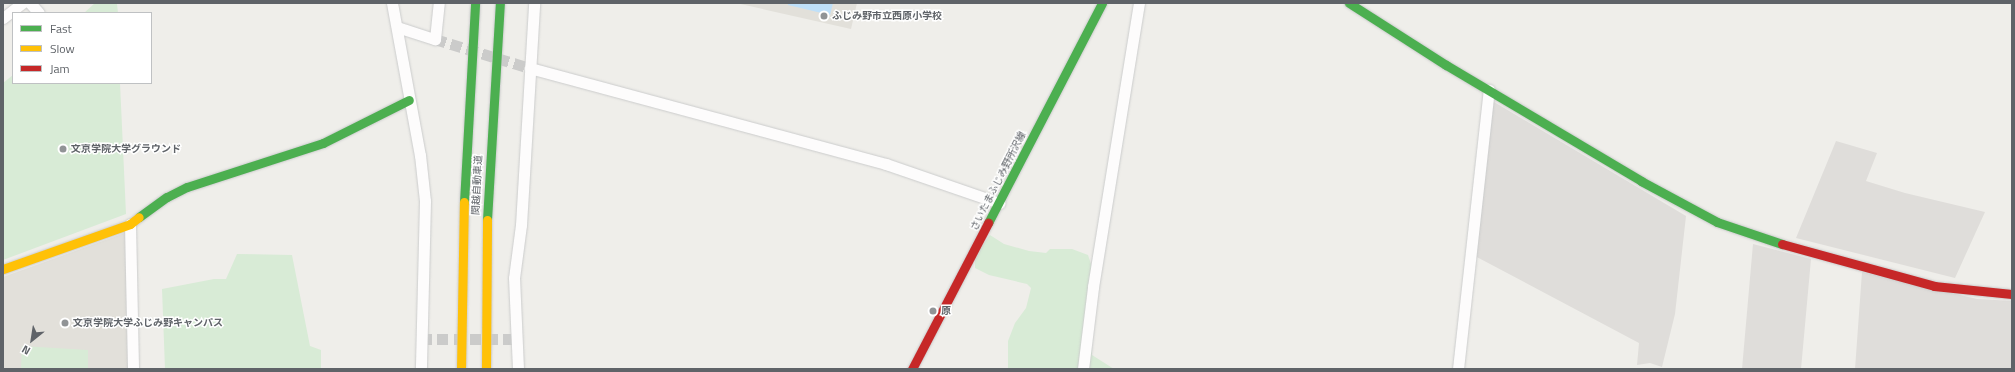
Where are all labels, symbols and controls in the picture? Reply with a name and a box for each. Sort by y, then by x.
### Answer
place label: ふじみ野市立西原小学校 [832,10,942,22]
marker: ふじみ野市立西原小学校 [819,11,829,21]
legend [12,12,152,84]
text: Fast [50,19,72,38]
text: Slow [50,39,75,58]
text: Jam [50,59,70,78]
street label: さいたまふじみ野所沢線 [968,129,1028,233]
place label: 文京学院大学グラウンド [71,143,181,155]
marker: 文京学院大学グラウンド [58,144,68,154]
street label: 関越自動車道 [469,155,485,215]
place label: 原 [941,305,951,317]
marker: 原 [928,306,938,316]
place label: 文京学院大学ふじみ野キャンパス [73,317,223,329]
marker: 文京学院大学ふじみ野キャンパス [60,318,70,328]
north arrow [12,320,52,360]
text: N [19,342,33,359]

